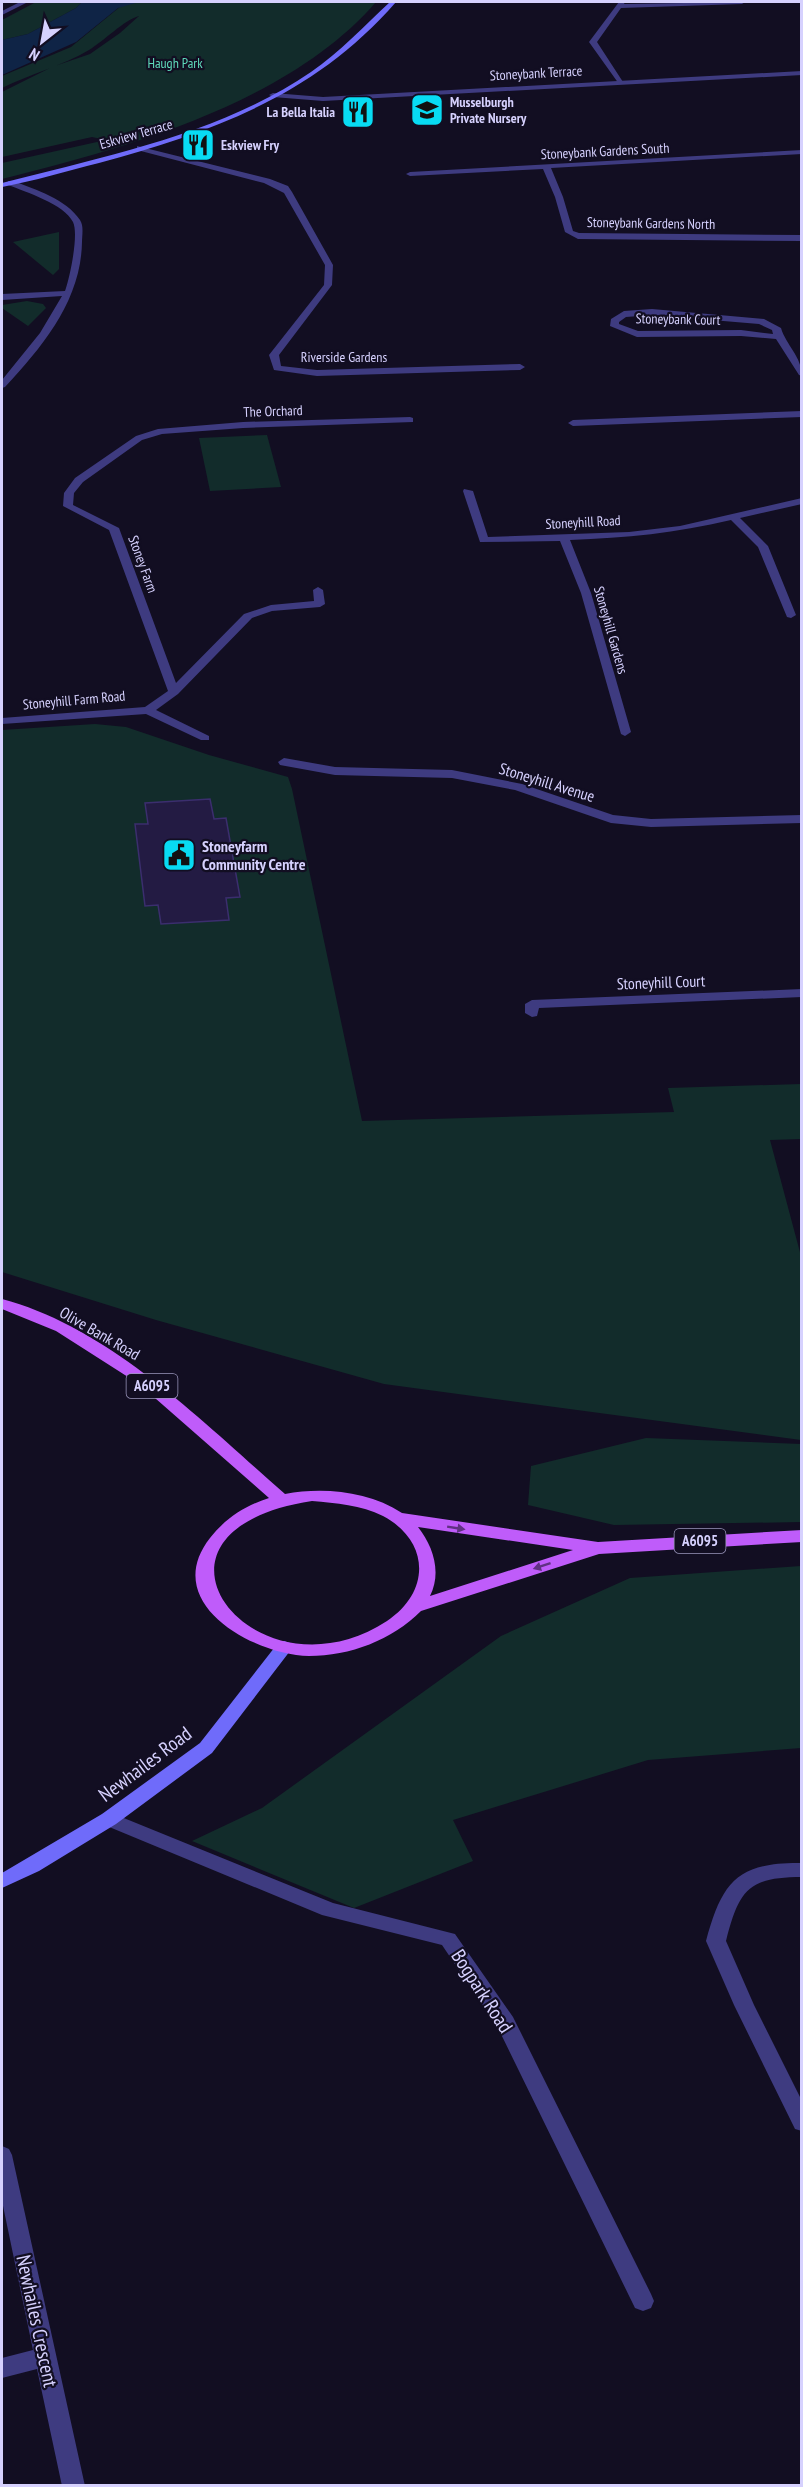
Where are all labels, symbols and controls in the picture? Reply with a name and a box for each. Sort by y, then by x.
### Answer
north arrow [12,12,72,72]
text: N [25,44,43,66]
park label: Haugh Park [147,54,203,72]
street label: Stoneybank Terrace [489,62,583,84]
school or university icon: Musselburgh Private Nursery [409,92,445,128]
place label: Musselburgh Private Nursery [450,93,527,127]
restaurant icon: La Bella Italia [340,94,376,130]
place label: La Bella Italia [267,103,335,121]
street label: Eskview Terrace [97,115,175,153]
restaurant icon: Eskview Fry [180,127,216,163]
place label: Eskview Fry [221,136,280,154]
street label: Stoneybank Gardens South [540,139,670,163]
street label: Stoneybank Gardens North [587,213,715,233]
street label: Stoneybank Court [635,309,721,329]
street label: Riverside Gardens [301,348,387,366]
street label: The Orchard [243,401,303,421]
street label: Stoneyhill Road [545,511,621,533]
street label: Stoney Farm [124,533,162,595]
street label: Stoneyhill Gardens [590,584,632,676]
street label: Stoneyhill Farm Road [22,687,126,713]
street label: Stoneyhill Avenue [497,758,597,806]
place label: Stoneyfarm Community Centre [202,836,306,874]
public building icon: Stoneyfarm Community Centre [161,837,197,873]
street label: Stoneyhill Court [616,970,706,994]
street label: Olive Bank Road [56,1302,144,1364]
road number: A6095 [126,1374,178,1398]
one-way arrow [447,1523,466,1532]
road number: A6095 [674,1529,726,1553]
one-way arrow [533,1562,551,1571]
street label: Newhailes Road [93,1721,197,1807]
street label: Bogpark Road [445,1944,519,2038]
street label: Newhailes Crescent [10,2253,64,2390]

